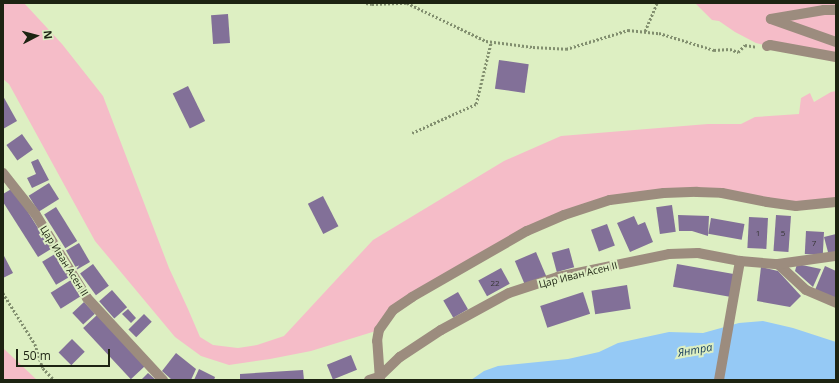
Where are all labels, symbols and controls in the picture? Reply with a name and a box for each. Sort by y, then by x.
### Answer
north arrow [16,16,56,56]
text: N [41,29,56,40]
street label: Цар Иван Асен II [38,224,90,298]
house number: 1 [756,228,760,238]
house number: 5 [781,228,785,238]
house number: 7 [812,238,816,248]
street label: Цар Иван Асен II [537,259,619,291]
house number: 22 [490,278,500,288]
water label: Янтра [677,340,713,360]
scale bar [18,341,112,367]
text: 50 m [23,347,51,364]

